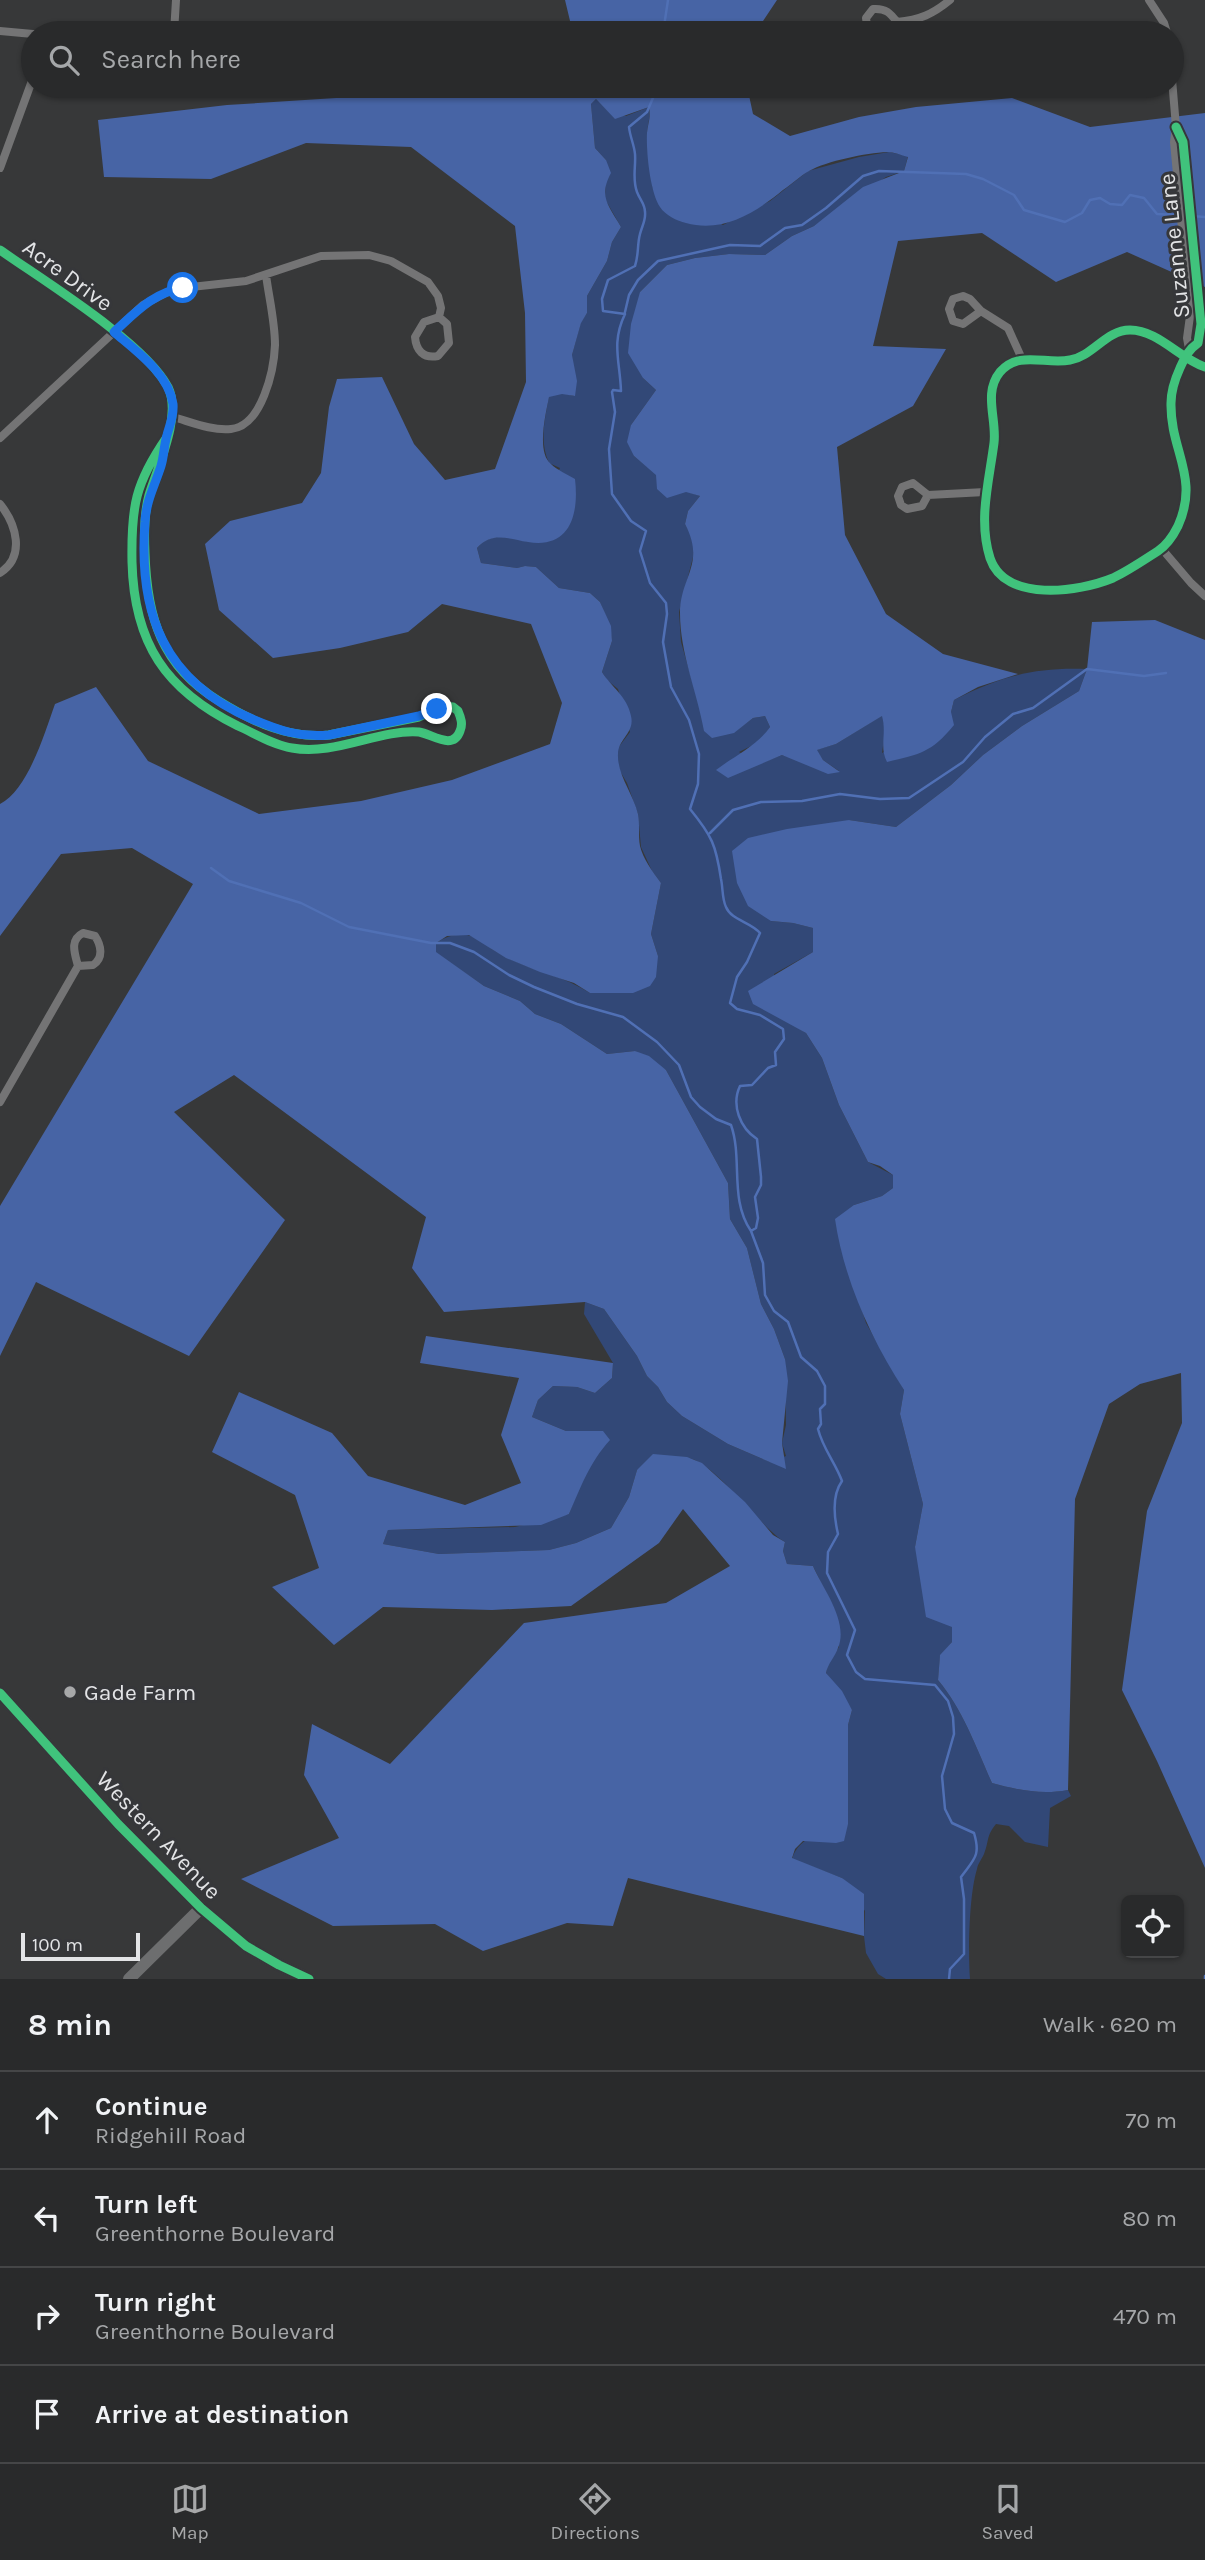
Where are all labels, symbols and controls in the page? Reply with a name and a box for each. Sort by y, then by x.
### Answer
search box [21,21,1184,98]
icon: search [45,41,83,79]
text: Search here [101,44,241,75]
street label: Suzanne Lane [1153,172,1196,320]
street label: Acre Drive [18,234,118,317]
route start [167,272,198,303]
route end [421,693,452,724]
place label: Gade Farm [84,1679,196,1706]
marker: Gade Farm [62,1684,78,1700]
street label: Western Avenue [91,1766,227,1905]
map controls [1121,1895,1184,1958]
button: locate [1121,1895,1184,1958]
scale bar [21,1930,140,1962]
text: 100 m [32,1934,83,1956]
text: 8 min [28,2007,112,2043]
text: Walk · 620 m [1043,2011,1177,2038]
text: Continue [95,2091,207,2122]
icon: ahead [28,2101,66,2139]
text: 70 m [1126,2107,1177,2134]
text: Ridgehill Road [95,2122,246,2149]
text: Turn left [95,2189,197,2220]
icon: left [28,2199,66,2237]
text: 80 m [1122,2205,1177,2232]
text: Greenthorne Boulevard [95,2220,335,2247]
text: Turn right [95,2287,216,2318]
icon: right [28,2297,66,2335]
text: 470 m [1113,2303,1177,2330]
text: Greenthorne Boulevard [95,2318,335,2345]
icon: arrive [28,2395,66,2433]
text: Arrive at destination [95,2399,349,2430]
tab: Map [171,2480,209,2544]
tab: Directions [551,2480,640,2544]
tab: Saved [982,2480,1034,2544]

